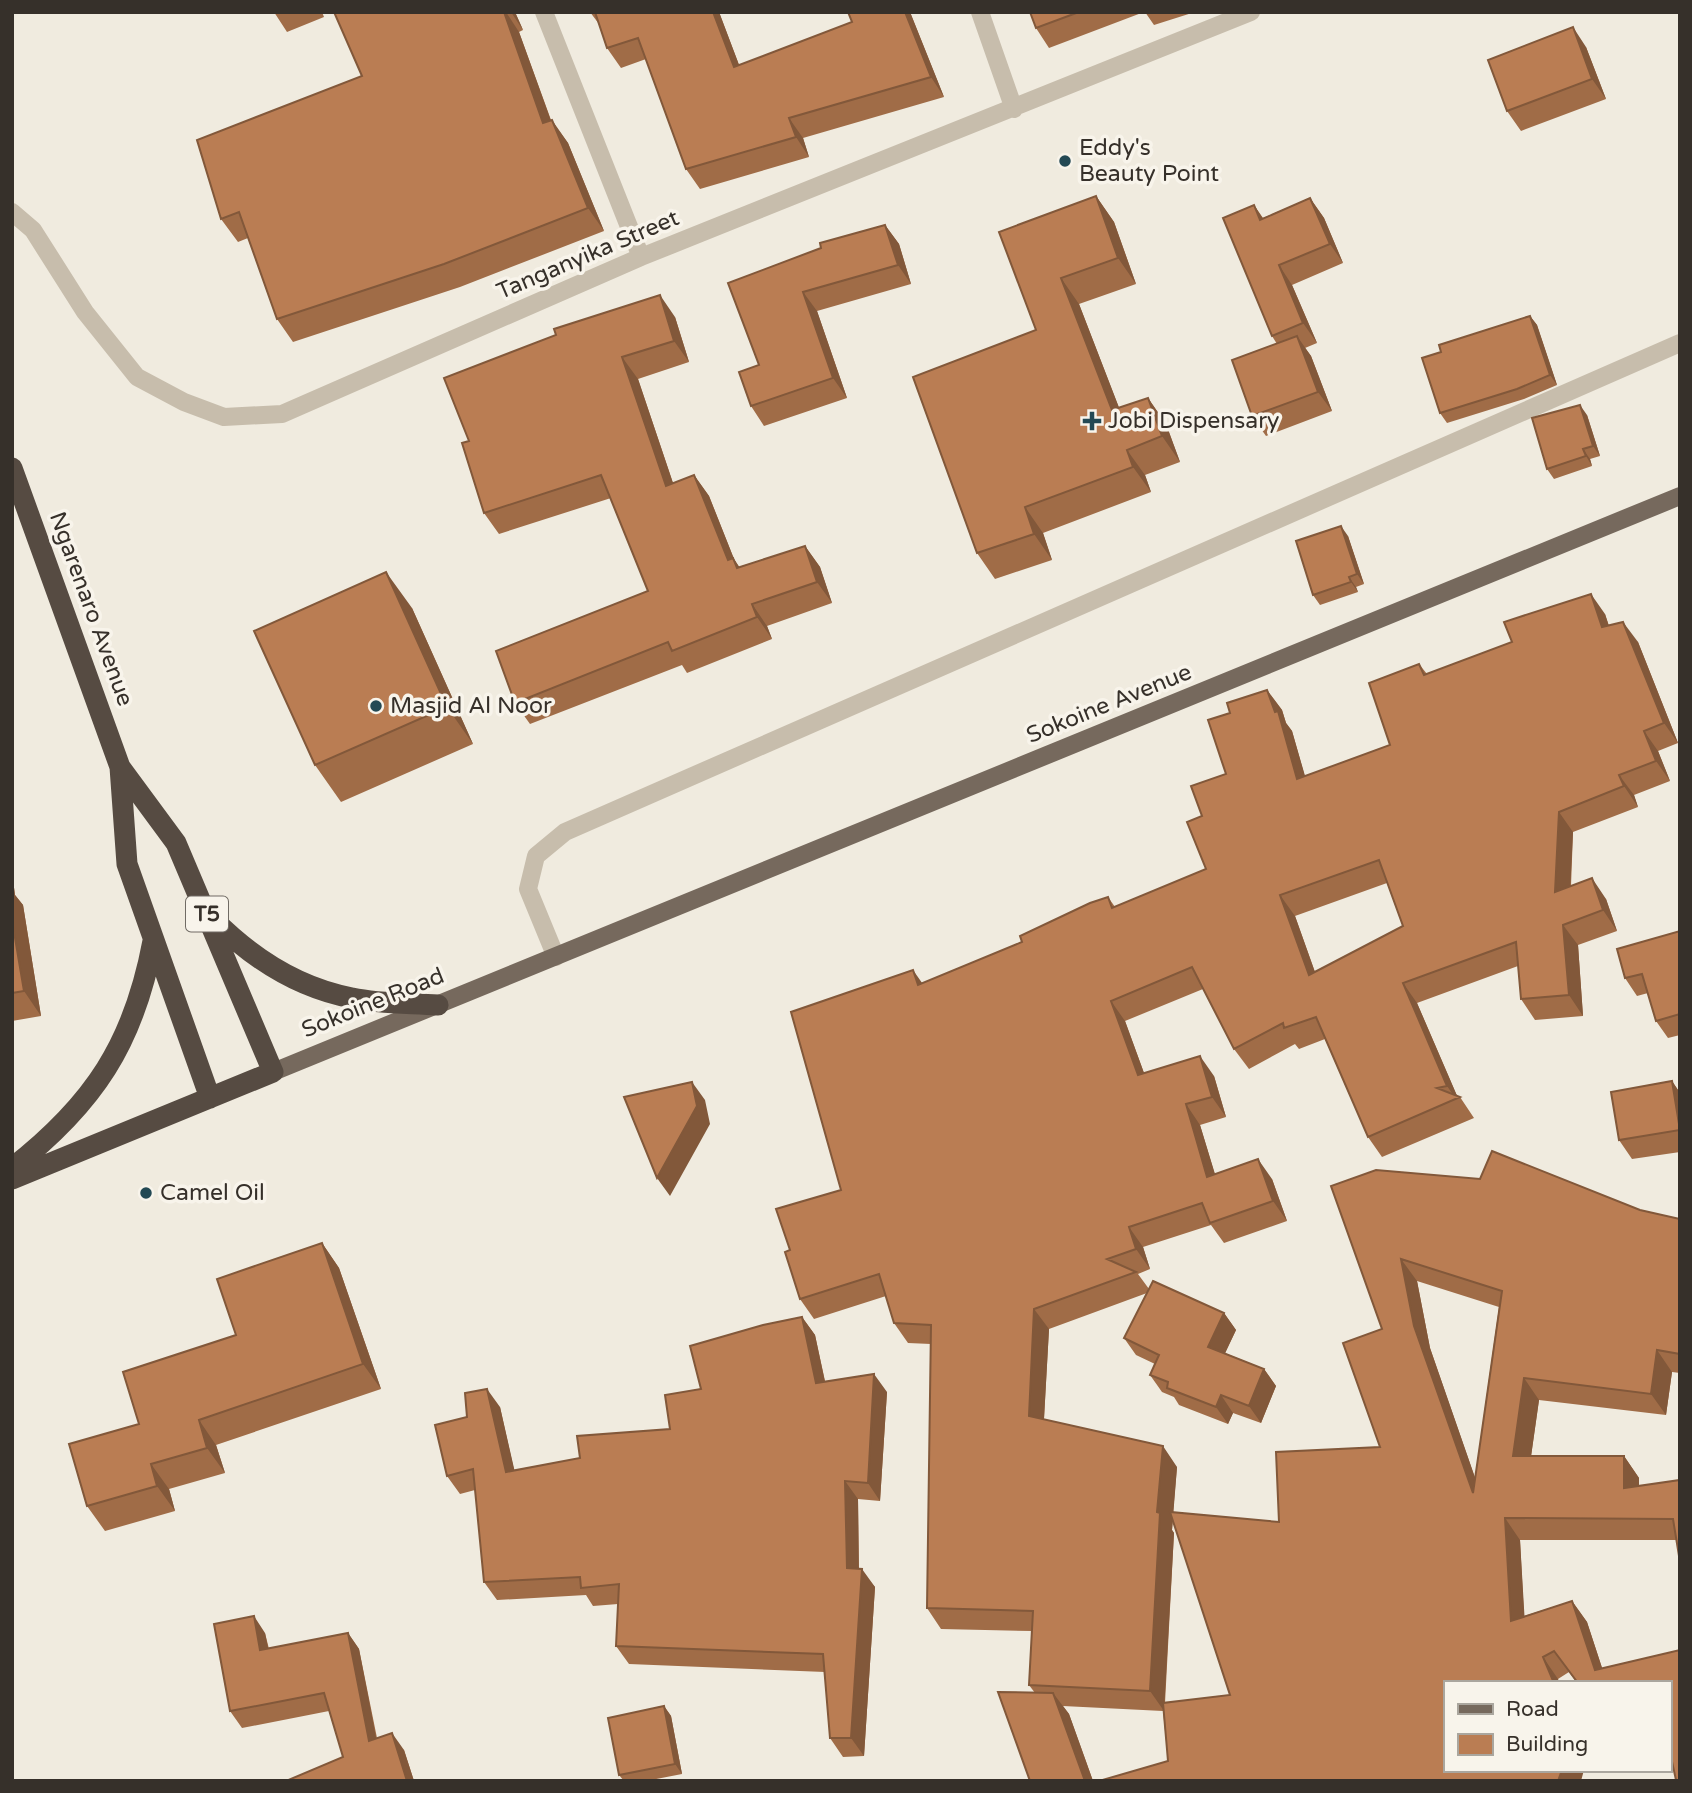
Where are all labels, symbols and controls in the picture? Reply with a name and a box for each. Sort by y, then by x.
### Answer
place label: Eddy's Beauty Point [1079,134,1219,188]
marker: Eddy's Beauty Point [1057,153,1073,169]
street label: Tanganyika Street [493,204,684,306]
place label: Jobi Dispensary [1108,407,1279,435]
marker: Jobi Dispensary [1082,411,1102,431]
street label: Ngarenaro Avenue [43,508,139,710]
street label: Sokoine Avenue [1022,658,1196,750]
place label: Masjid Al Noor [390,692,552,720]
marker: Masjid Al Noor [368,698,384,714]
road number: T5 [186,897,228,932]
street label: Sokoine Road [298,962,448,1044]
place label: Camel Oil [160,1179,265,1207]
marker: Camel Oil [138,1185,154,1201]
legend [1444,1681,1671,1772]
text: Road [1506,1697,1559,1722]
text: Building [1506,1732,1588,1757]

